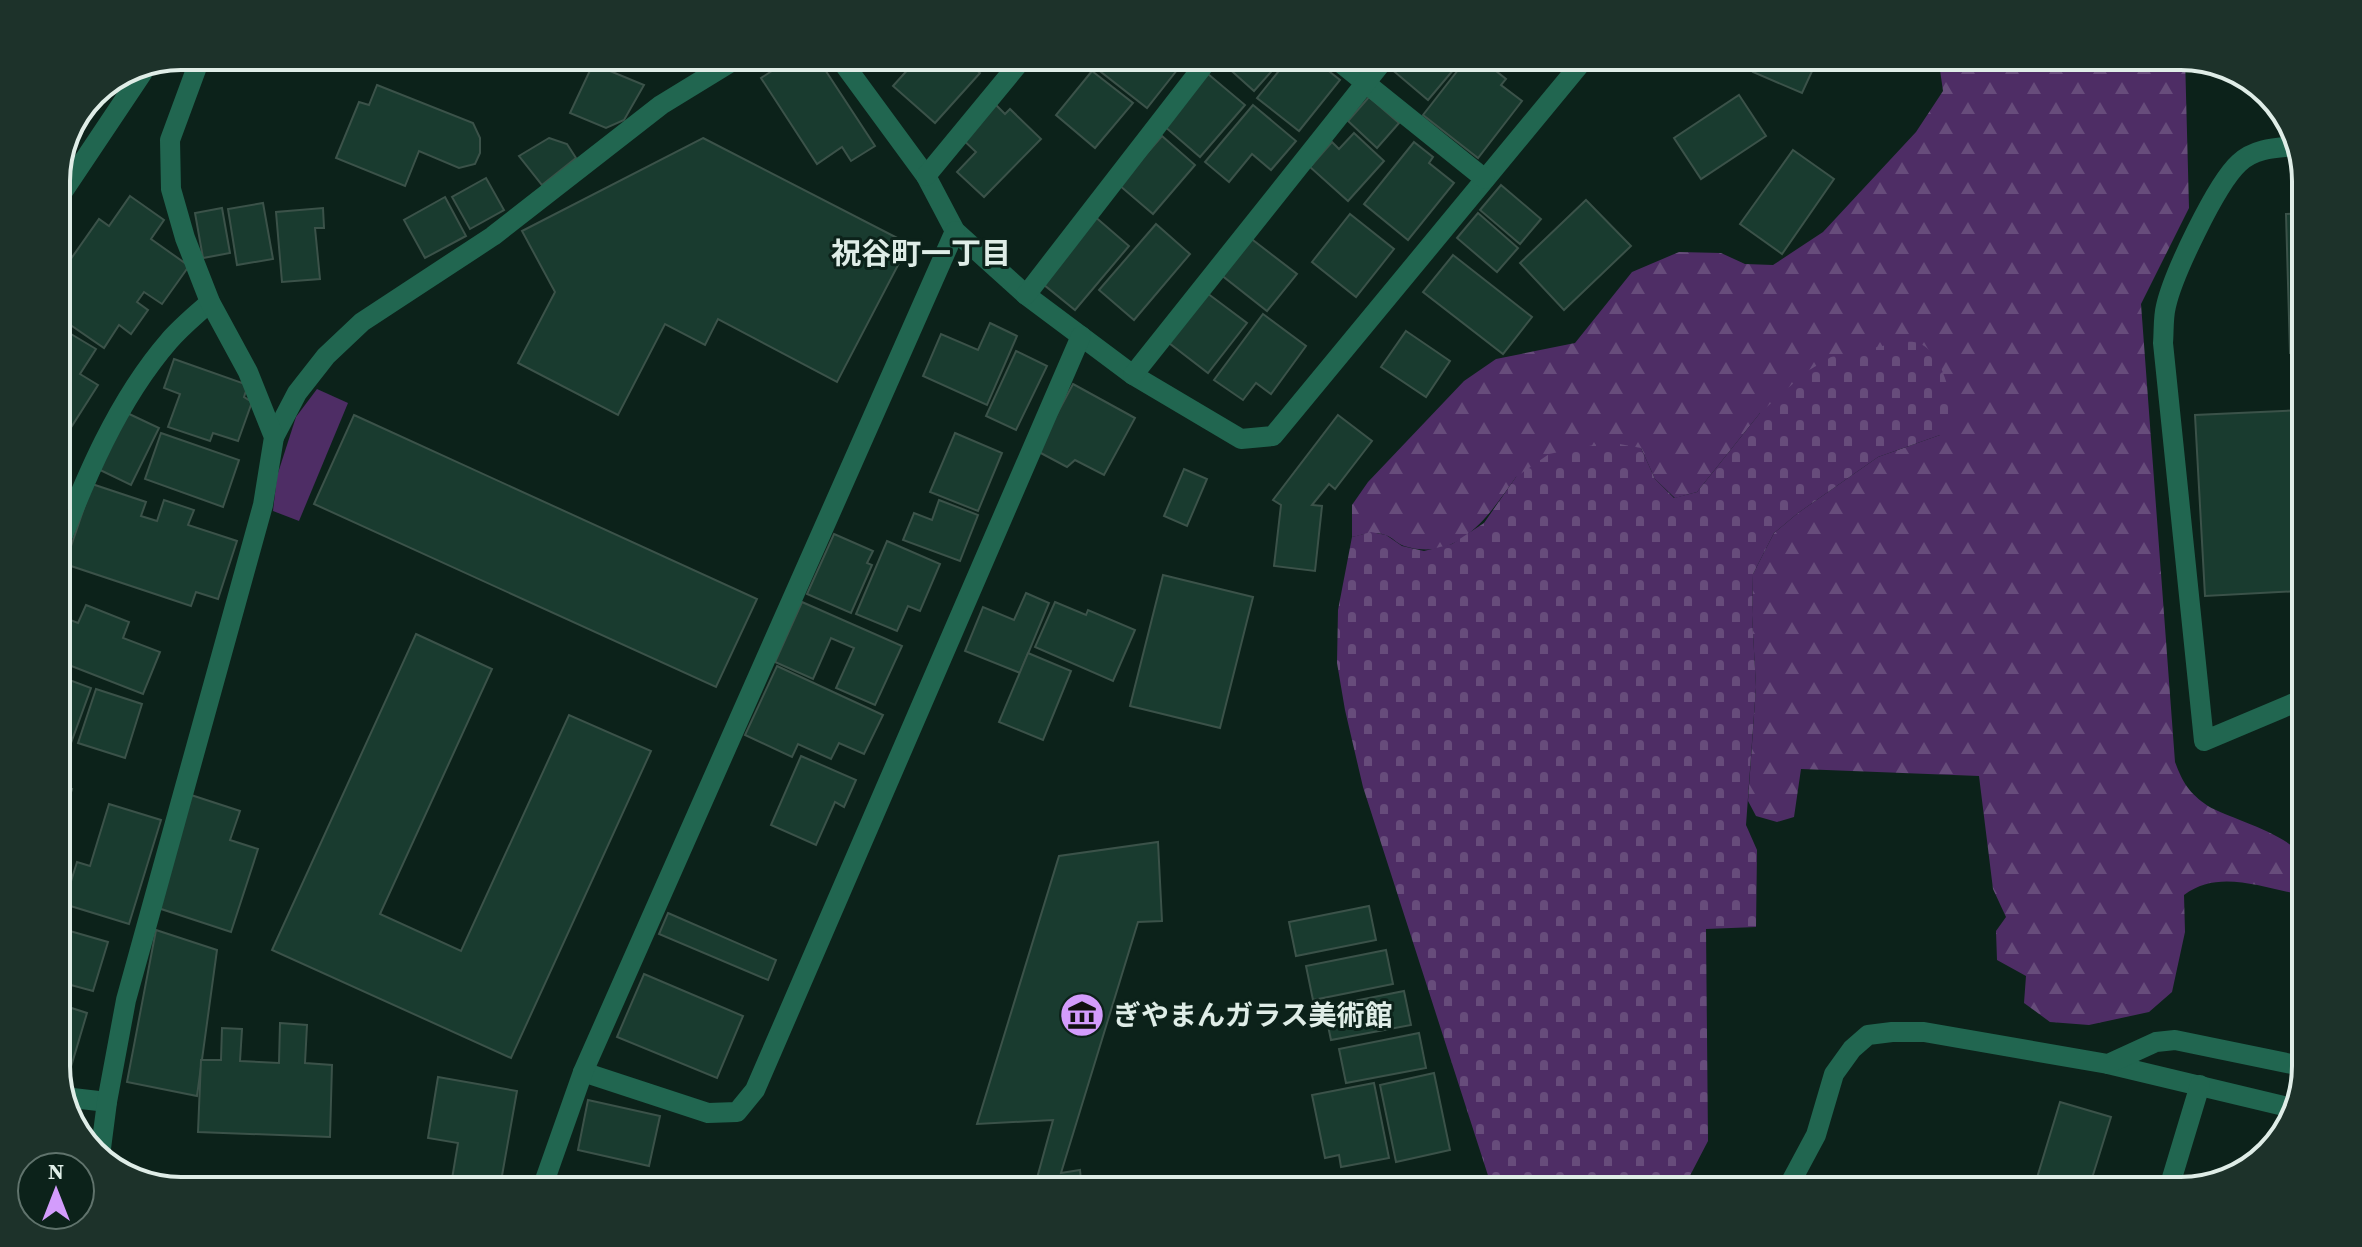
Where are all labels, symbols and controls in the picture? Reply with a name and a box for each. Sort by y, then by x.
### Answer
district label: 祝谷町一丁目 [831,233,1011,274]
museum icon: ぎやまんガラス美術館 [1058,991,1106,1039]
place label: ぎやまんガラス美術館 [1113,996,1392,1034]
north arrow [16,1151,96,1231]
text: N [48,1156,64,1186]

